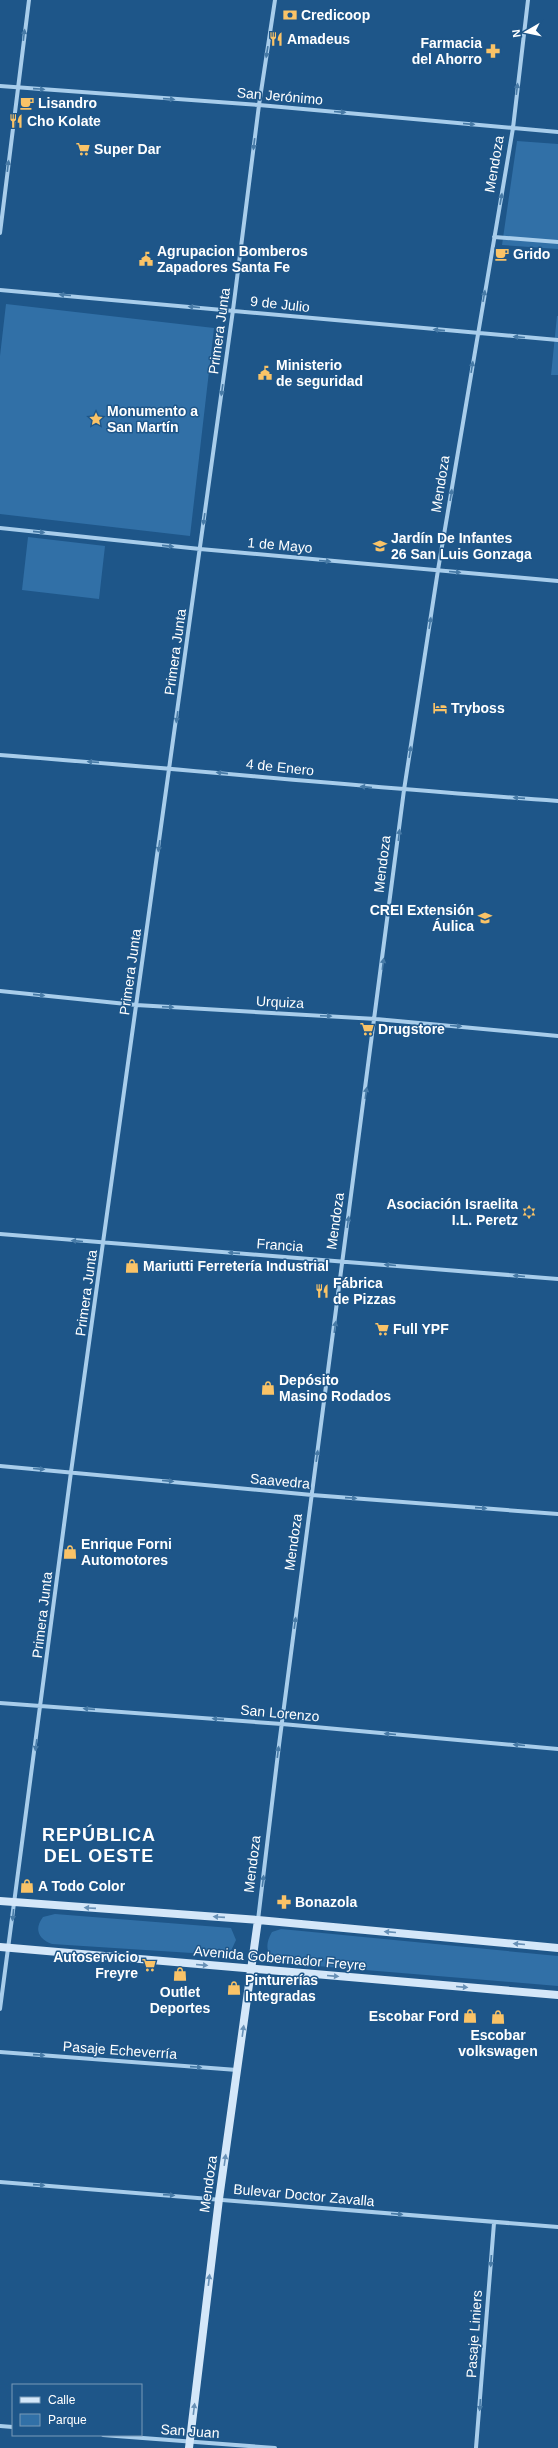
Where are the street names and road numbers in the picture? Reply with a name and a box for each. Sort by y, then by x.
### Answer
street label: San Jerónimo [236,84,324,108]
street label: Mendoza [481,134,507,194]
street label: Primera Junta [205,287,233,375]
street label: 9 de Julio [249,293,311,315]
street label: Mendoza [428,454,452,514]
street label: 1 de Mayo [247,534,313,556]
street label: Primera Junta [161,608,189,696]
street label: 4 de Enero [245,755,315,779]
street label: Mendoza [371,834,393,894]
street label: Primera Junta [116,928,144,1016]
street label: Urquiza [255,993,305,1011]
street label: Mendoza [323,1191,347,1251]
street label: Francia [256,1235,304,1255]
street label: Primera Junta [72,1249,100,1337]
street label: Saavedra [249,1470,311,1492]
street label: Mendoza [281,1512,305,1572]
street label: Primera Junta [29,1571,55,1659]
street label: San Lorenzo [240,1702,320,1724]
street label: Mendoza [241,1834,263,1894]
street label: Avenida Gobernador Freyre [193,1942,367,1974]
street label: Pasaje Echeverría [62,2038,178,2062]
street label: Mendoza [196,2154,220,2214]
street label: Bulevar Doctor Zavalla [233,2181,375,2209]
street label: Pasaje Liniers [463,2290,485,2378]
street label: San Juan [160,2421,220,2441]

